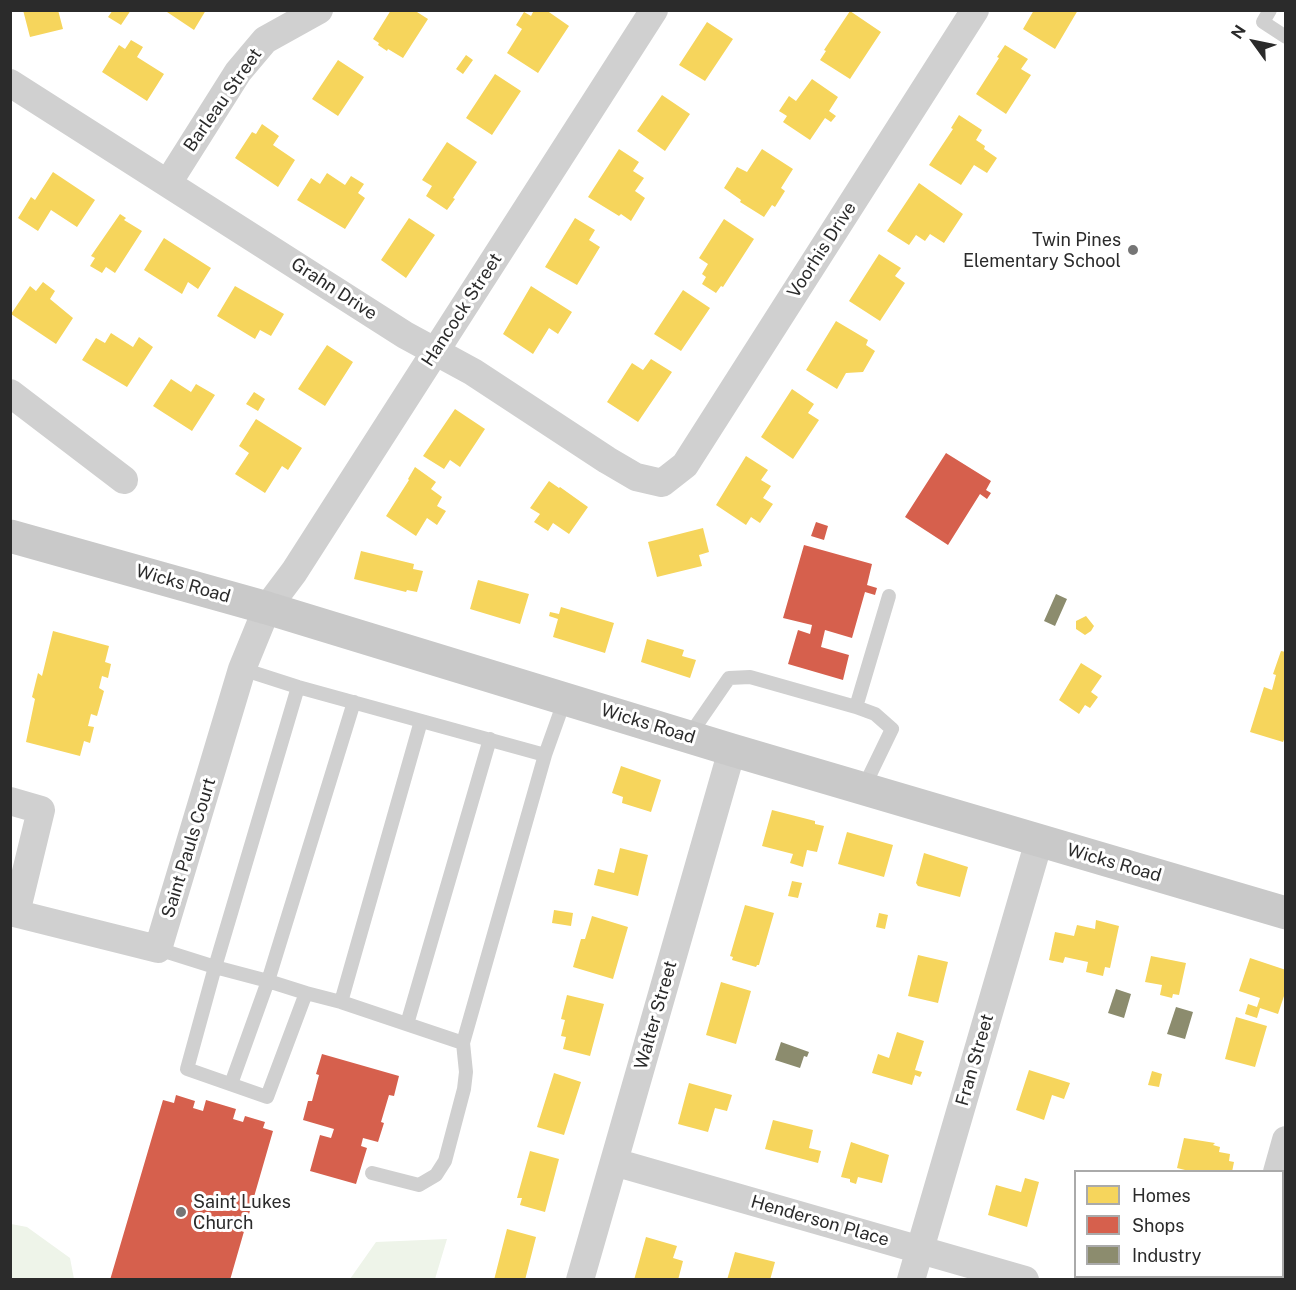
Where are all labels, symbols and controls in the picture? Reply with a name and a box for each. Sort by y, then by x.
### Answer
north arrow [1224,12,1284,72]
text: N [1227,22,1250,42]
street label: Barleau Street [179,44,267,156]
street label: Voorhis Drive [783,198,861,302]
place label: Twin Pines Elementary School [963,229,1121,272]
marker: Twin Pines Elementary School [1126,243,1140,257]
street label: Hancock Street [417,249,507,371]
street label: Grahn Drive [287,253,381,325]
street label: Wicks Road [133,560,233,608]
street label: Wicks Road [598,699,698,749]
street label: Saint Pauls Court [157,775,221,921]
street label: Wicks Road [1064,839,1164,887]
street label: Walter Street [630,958,682,1072]
street label: Fran Street [952,1012,998,1108]
legend [1074,1170,1284,1278]
text: Homes [1132,1185,1191,1206]
place label: Saint Lukes Church [193,1191,291,1234]
street label: Henderson Place [748,1191,892,1251]
marker: Saint Lukes Church [174,1205,188,1219]
text: Shops [1132,1215,1184,1236]
text: Industry [1132,1245,1201,1266]

